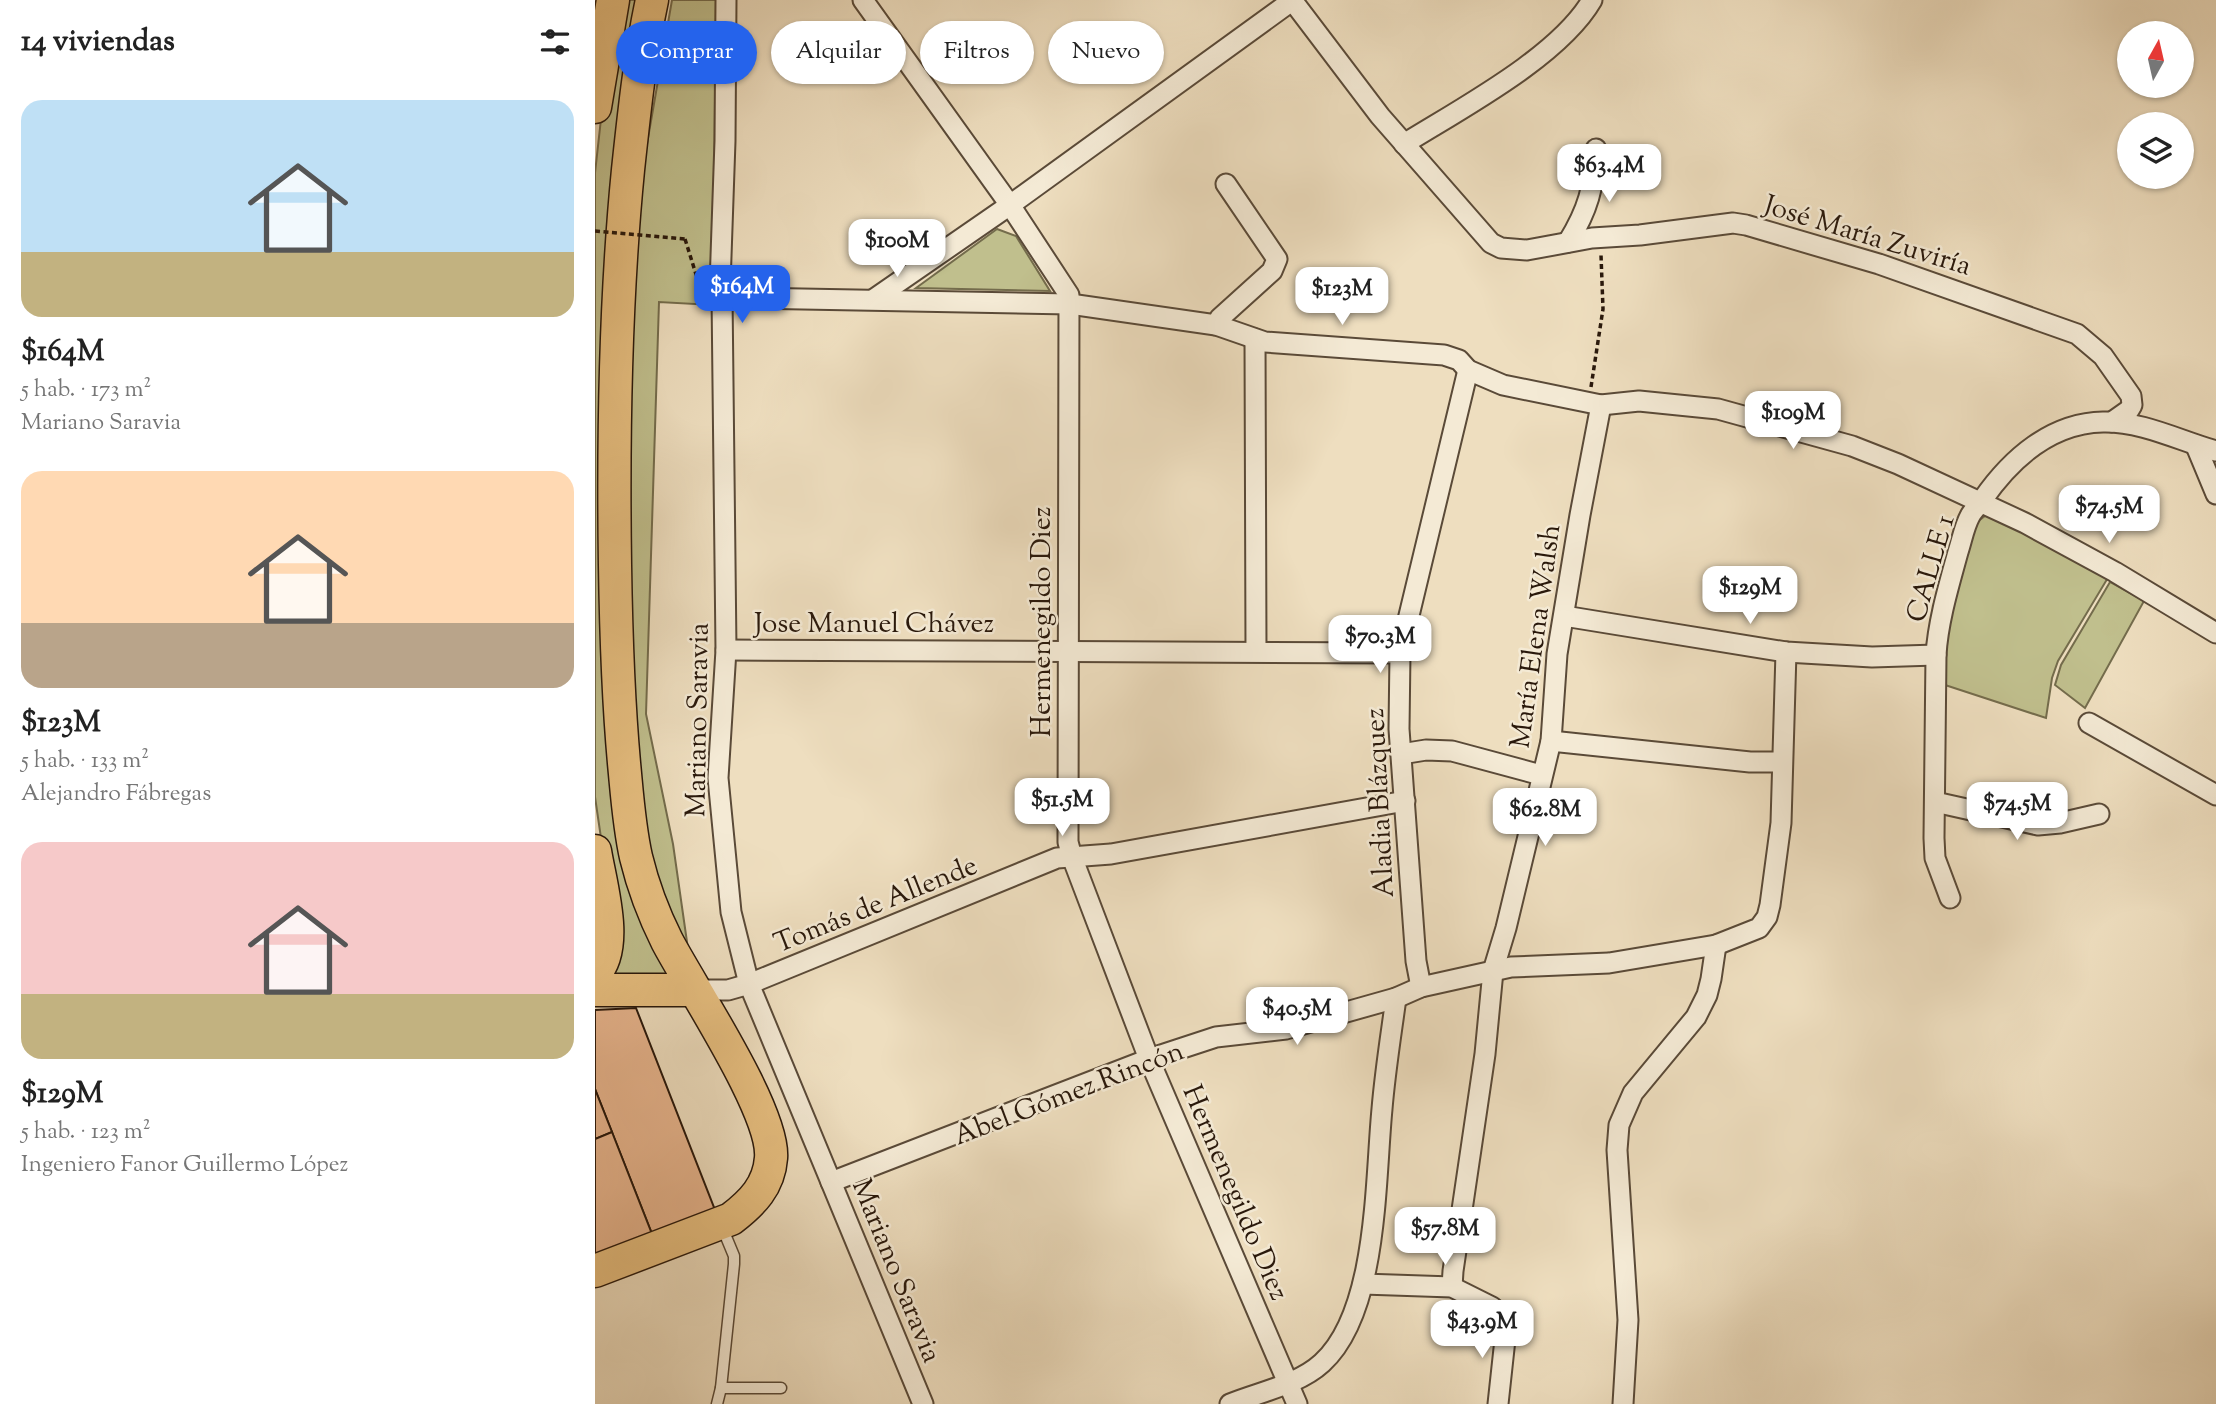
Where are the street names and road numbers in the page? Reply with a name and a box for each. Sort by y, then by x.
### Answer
street label: José María Zuviría [1757,186,1976,287]
street label: Hermenegildo Diez [1023,507,1063,737]
street label: CALLE 1 [1897,510,1966,627]
street label: María Elena Walsh [1501,522,1573,751]
street label: Jose Manuel Chávez [752,605,994,645]
street label: Mariano Saravia [677,622,721,818]
street label: Aladia Blázquez [1356,707,1406,899]
street label: Tomás de Allende [768,847,984,965]
street label: Abel Gómez Rincón [948,1032,1190,1157]
street label: Hermenegildo Diez [1171,1079,1298,1307]
street label: Mariano Saravia [840,1173,950,1369]

